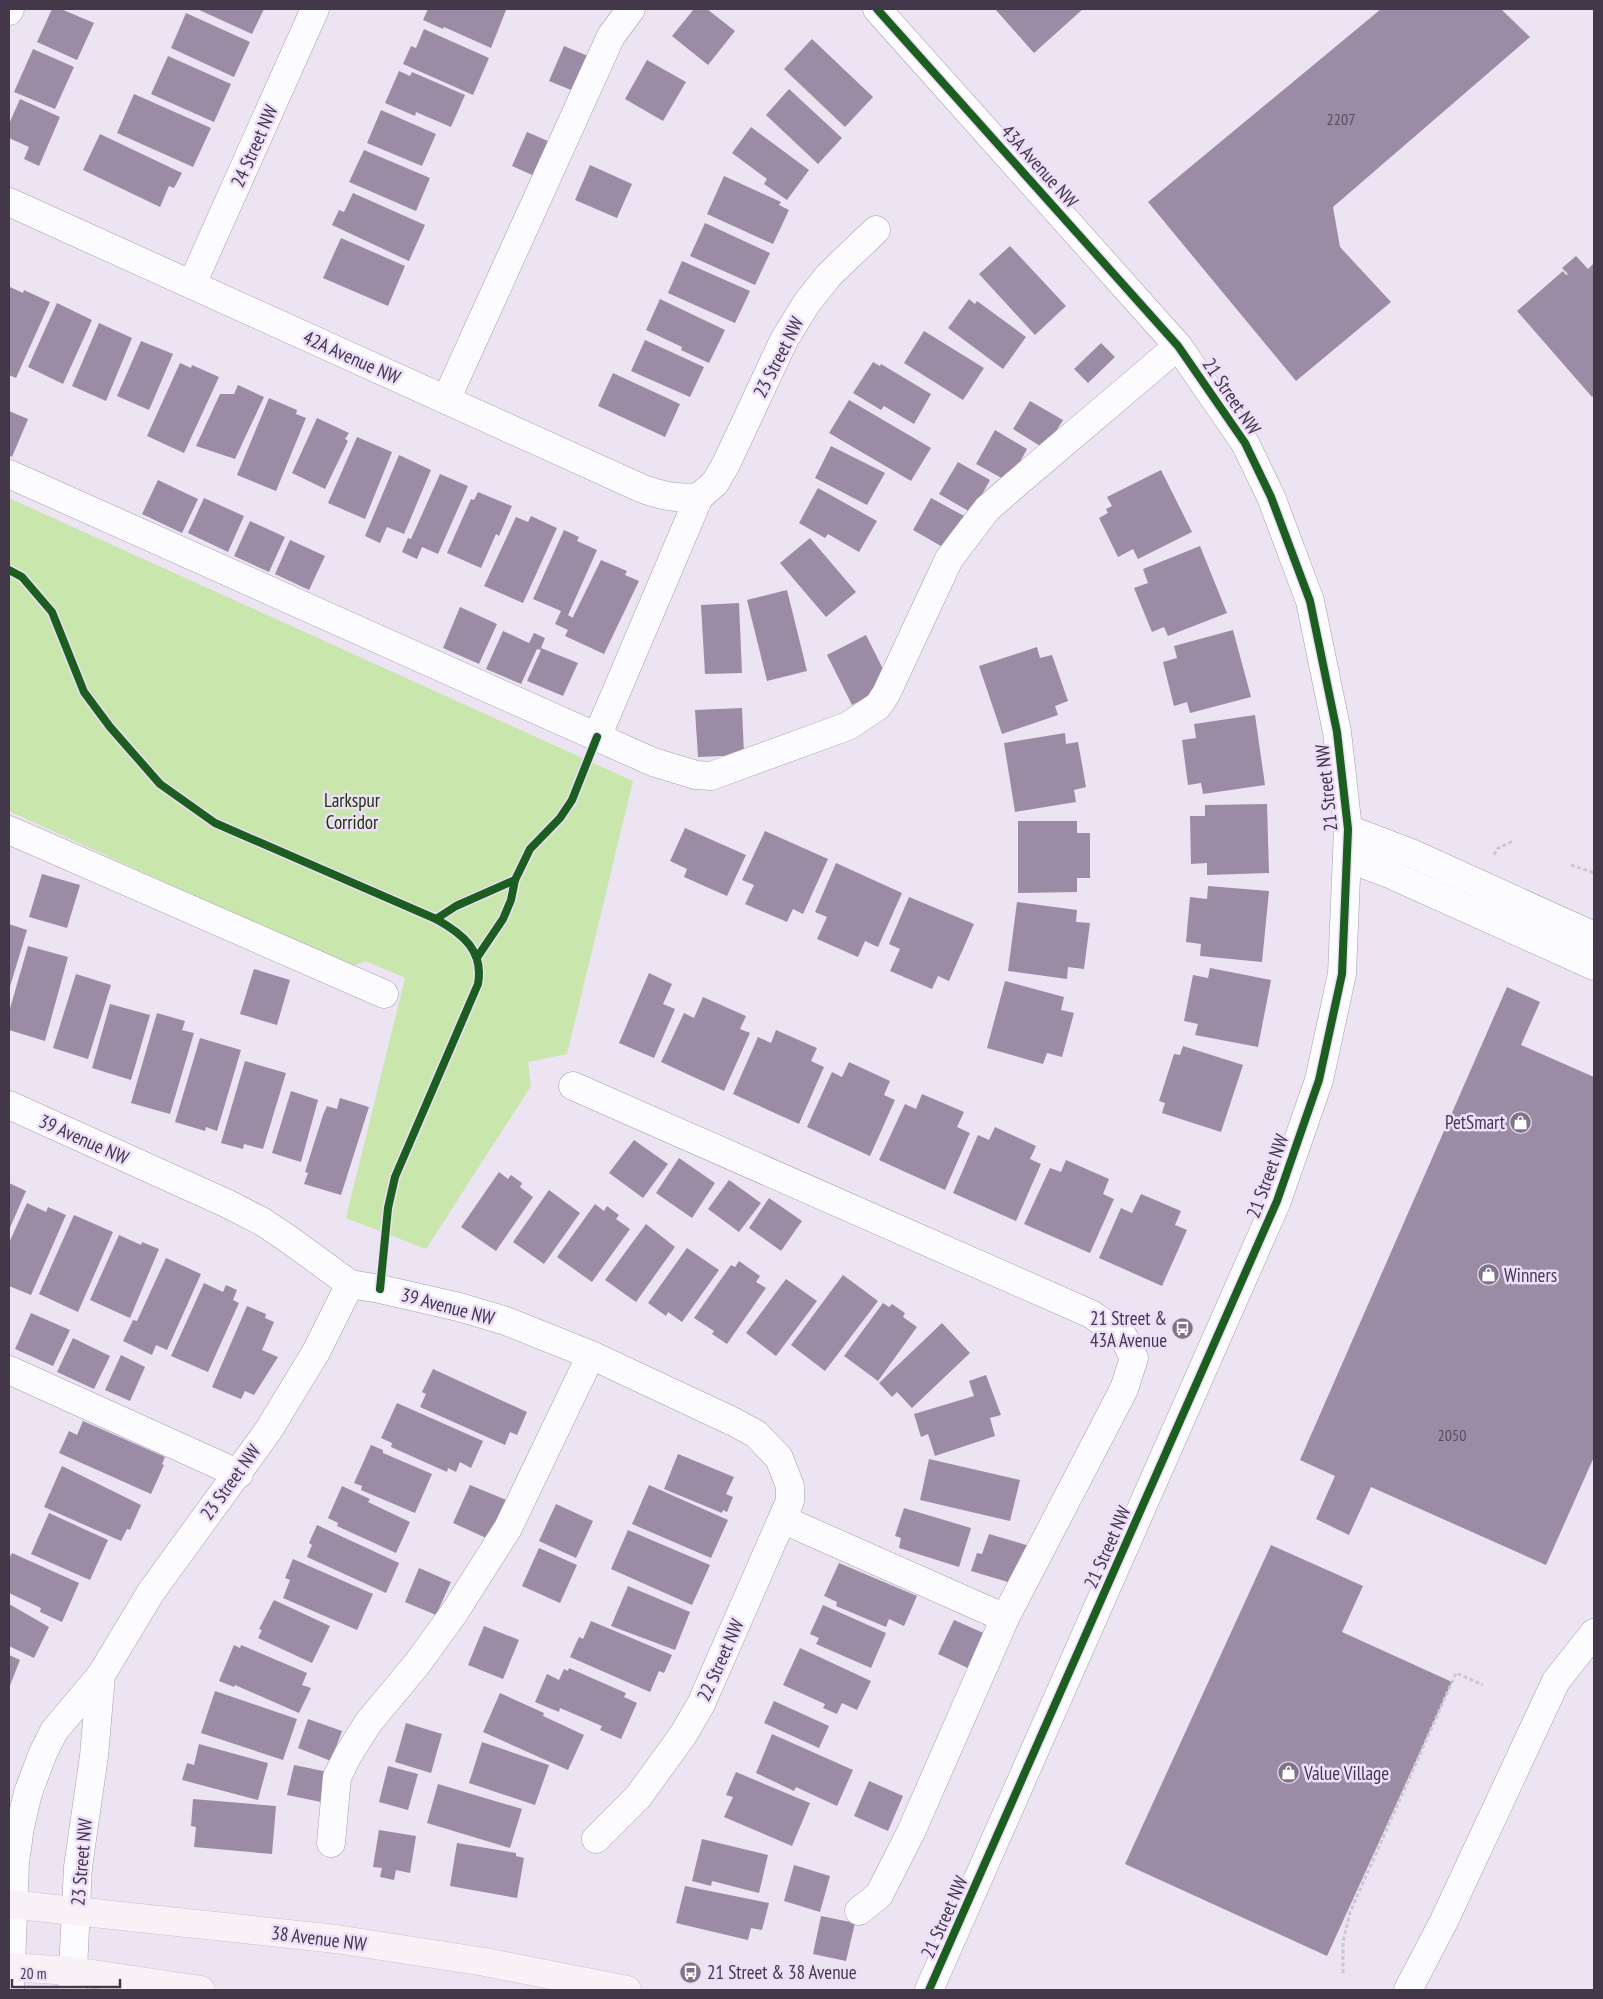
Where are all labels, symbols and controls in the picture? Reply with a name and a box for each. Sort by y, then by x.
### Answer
street label: 24 Street NW [225,101,283,191]
house number: 2207 [1327,109,1355,129]
street label: 43A Avenue NW [996,119,1084,213]
street label: 23 Street NW [747,312,809,401]
street label: 42A Avenue NW [300,325,405,389]
street label: 21 Street NW [1198,353,1267,439]
street label: 21 Street NW [1309,743,1343,833]
park label: Larkspur Corridor [324,788,381,834]
street label: 39 Avenue NW [35,1109,133,1170]
place label: PetSmart [1445,1110,1506,1134]
shop icon: PetSmart [1509,1110,1533,1134]
street label: 21 Street NW [1241,1131,1293,1221]
shop icon: Winners [1476,1263,1500,1287]
place label: Winners [1504,1263,1557,1287]
street label: 39 Avenue NW [399,1282,498,1330]
place label: 21 Street & 43A Avenue [1090,1306,1167,1352]
bus stop icon: 21 Street & 43A Avenue [1171,1317,1195,1341]
house number: 2050 [1438,1425,1466,1445]
street label: 23 Street NW [195,1439,266,1524]
street label: 21 Street NW [1078,1502,1136,1592]
street label: 22 Street NW [691,1615,749,1705]
shop icon: Value Village [1276,1761,1300,1785]
place label: Value Village [1303,1761,1389,1785]
street label: 23 Street NW [65,1817,97,1907]
street label: 21 Street NW [915,1872,973,1962]
street label: 38 Avenue NW [270,1920,368,1956]
scale bar [12,1956,120,1988]
bus stop icon: 21 Street & 38 Avenue [679,1960,703,1984]
place label: 21 Street & 38 Avenue [707,1960,857,1984]
text: 20 m [20,1964,46,1983]

